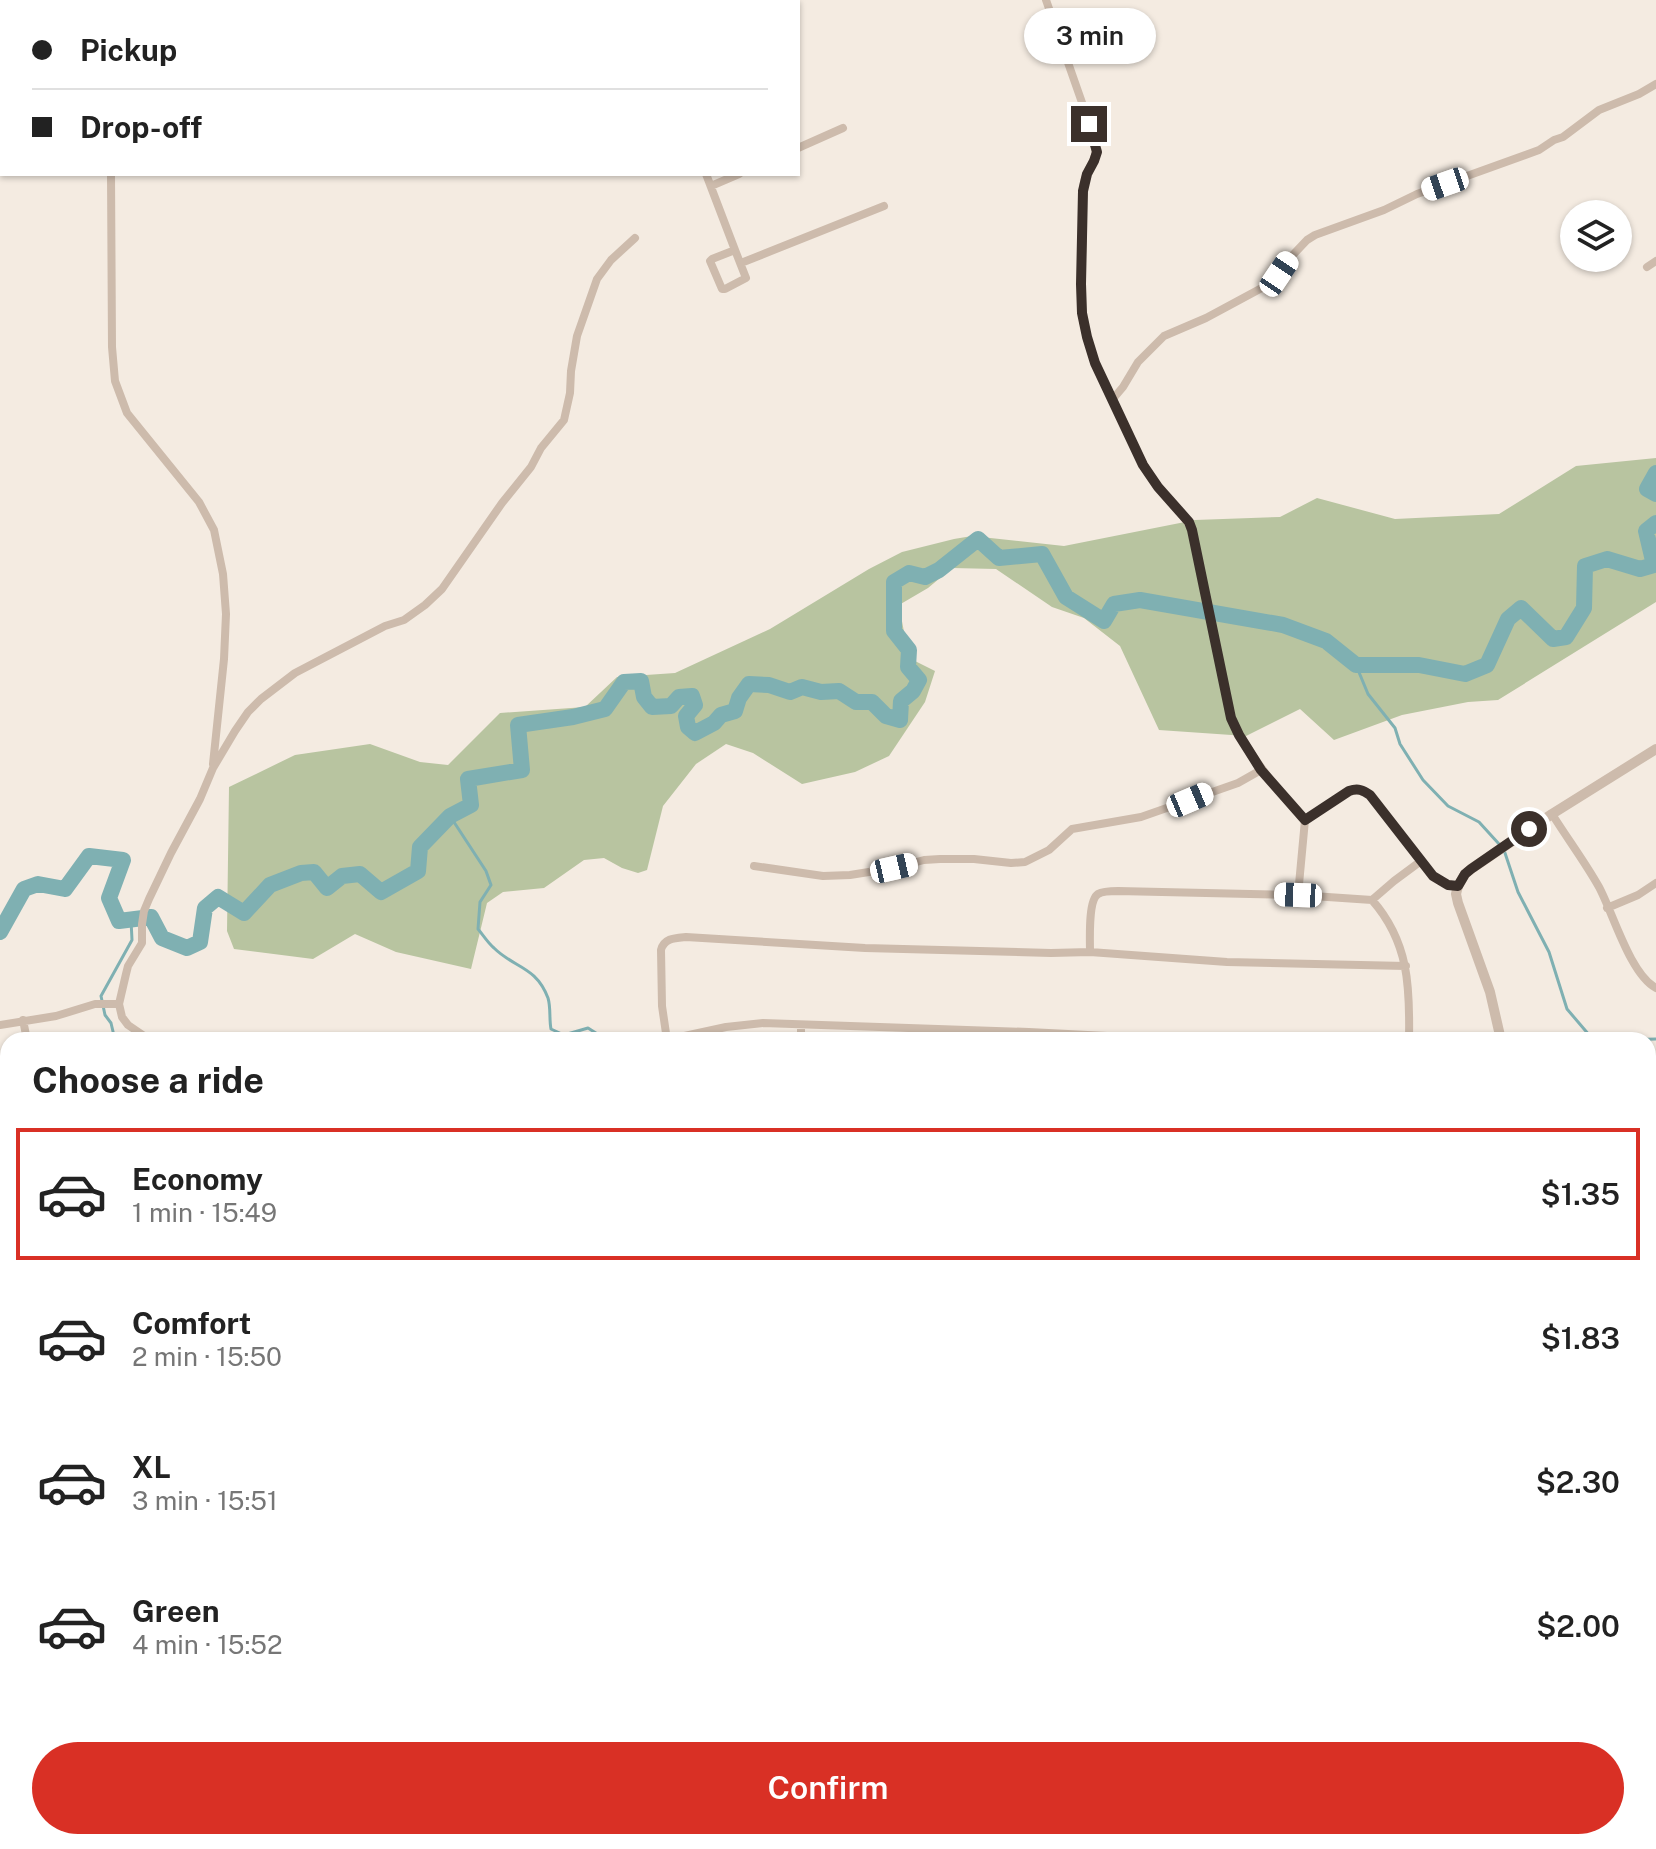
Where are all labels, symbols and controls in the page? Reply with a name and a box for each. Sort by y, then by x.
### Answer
callout: 3 min [1023,8,1155,64]
text: 3 min [1056,20,1124,51]
text: Pickup [80,32,177,68]
route end [1071,106,1107,142]
text: Drop-off [80,109,202,145]
car [1418,165,1472,203]
map controls [1560,200,1632,272]
button: layers [1560,200,1632,272]
car [1256,247,1302,301]
car [1163,780,1217,820]
route start [1511,811,1547,847]
car [868,851,920,885]
car [1274,882,1322,908]
text: Choose a ride [32,1059,264,1101]
icon: car [36,1158,108,1230]
text: Economy [132,1161,263,1197]
text: $1.35 [1541,1176,1620,1212]
text: 1 min · 15:49 [132,1197,277,1228]
icon: car [36,1302,108,1374]
text: Comfort [132,1305,251,1341]
text: $1.83 [1541,1320,1620,1356]
text: 2 min · 15:50 [132,1341,282,1372]
icon: car [36,1446,108,1518]
text: XL [132,1449,171,1485]
text: $2.30 [1536,1464,1620,1500]
text: 3 min · 15:51 [132,1485,278,1516]
icon: car [36,1590,108,1662]
text: Green [132,1593,219,1629]
text: $2.00 [1536,1608,1620,1644]
text: 4 min · 15:52 [132,1629,282,1660]
button: Confirm [32,1742,1624,1834]

